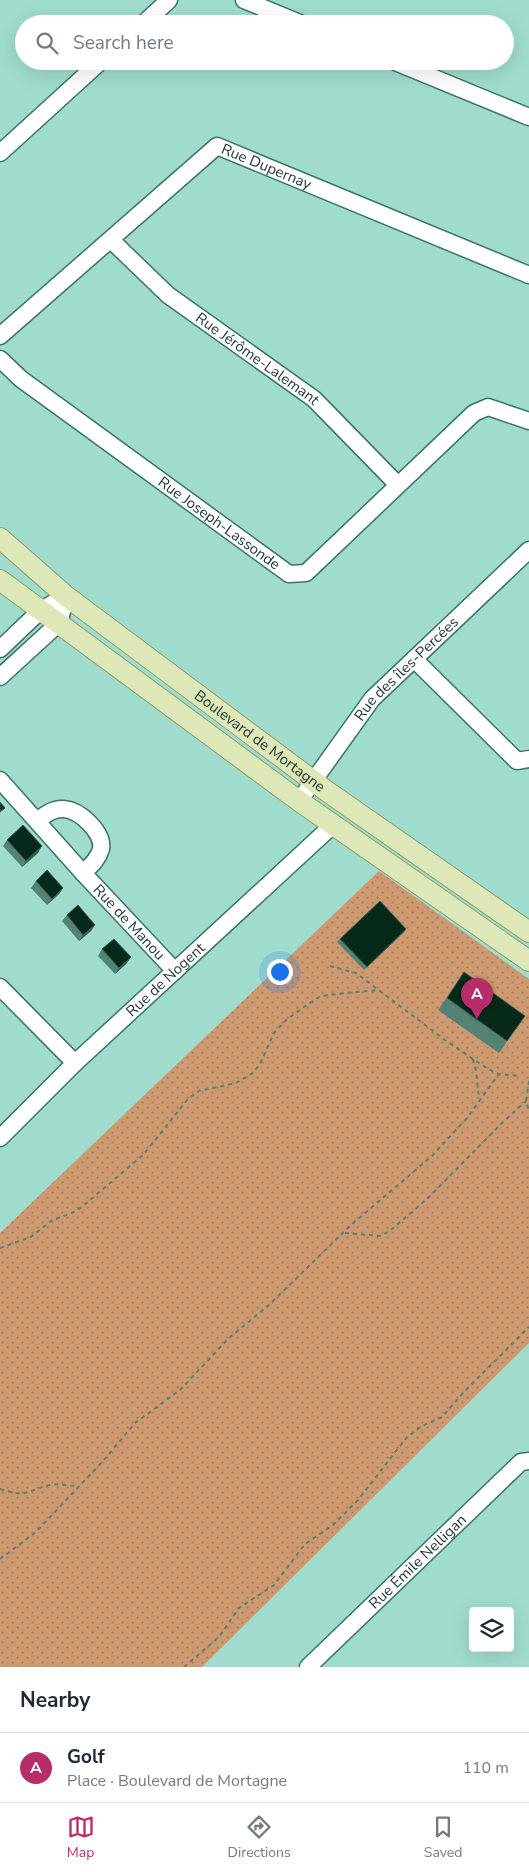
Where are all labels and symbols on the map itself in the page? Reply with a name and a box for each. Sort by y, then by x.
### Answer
street label: Rue Dupernay [218,139,315,194]
street label: Rue Jérôme-Lalemant [192,308,325,409]
street label: Rue Joseph-Lassonde [154,472,284,574]
street label: Rue des îles-Percées [350,612,463,725]
street label: Boulevard de Mortagne [190,686,329,797]
street label: Rue de Manou [89,880,170,964]
street label: Rue de Nogent [121,938,210,1021]
your location [267,959,293,985]
pin: A [461,978,493,1019]
street label: Rue Émile Nelligan [364,1510,471,1613]

